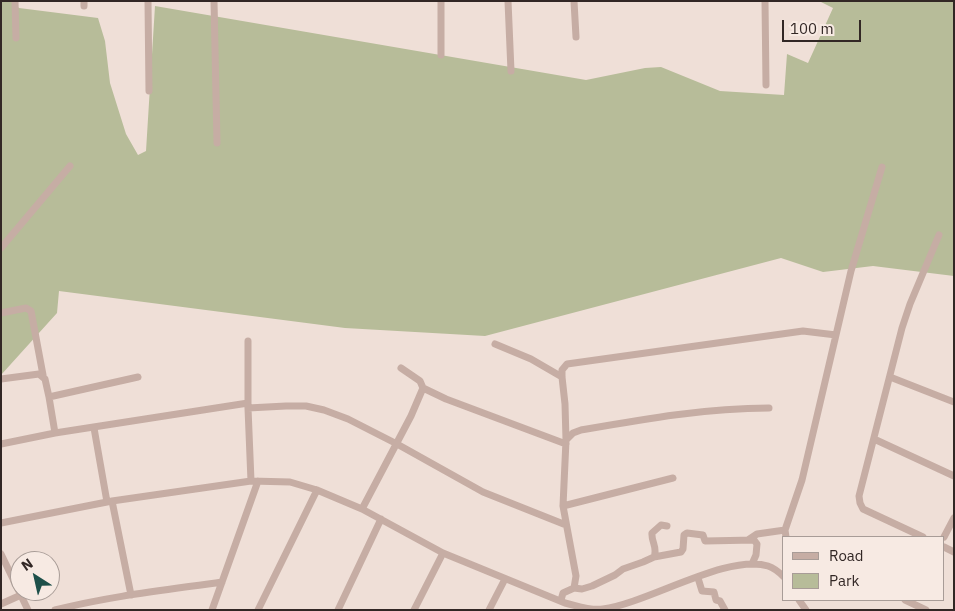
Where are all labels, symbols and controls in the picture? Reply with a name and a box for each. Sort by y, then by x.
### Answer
scale bar [785,10,864,42]
text: 100 m [790,19,834,38]
legend [782,536,945,601]
text: Road [829,546,864,565]
north arrow [10,551,60,601]
text: N [18,554,36,575]
text: Park [829,571,859,590]

